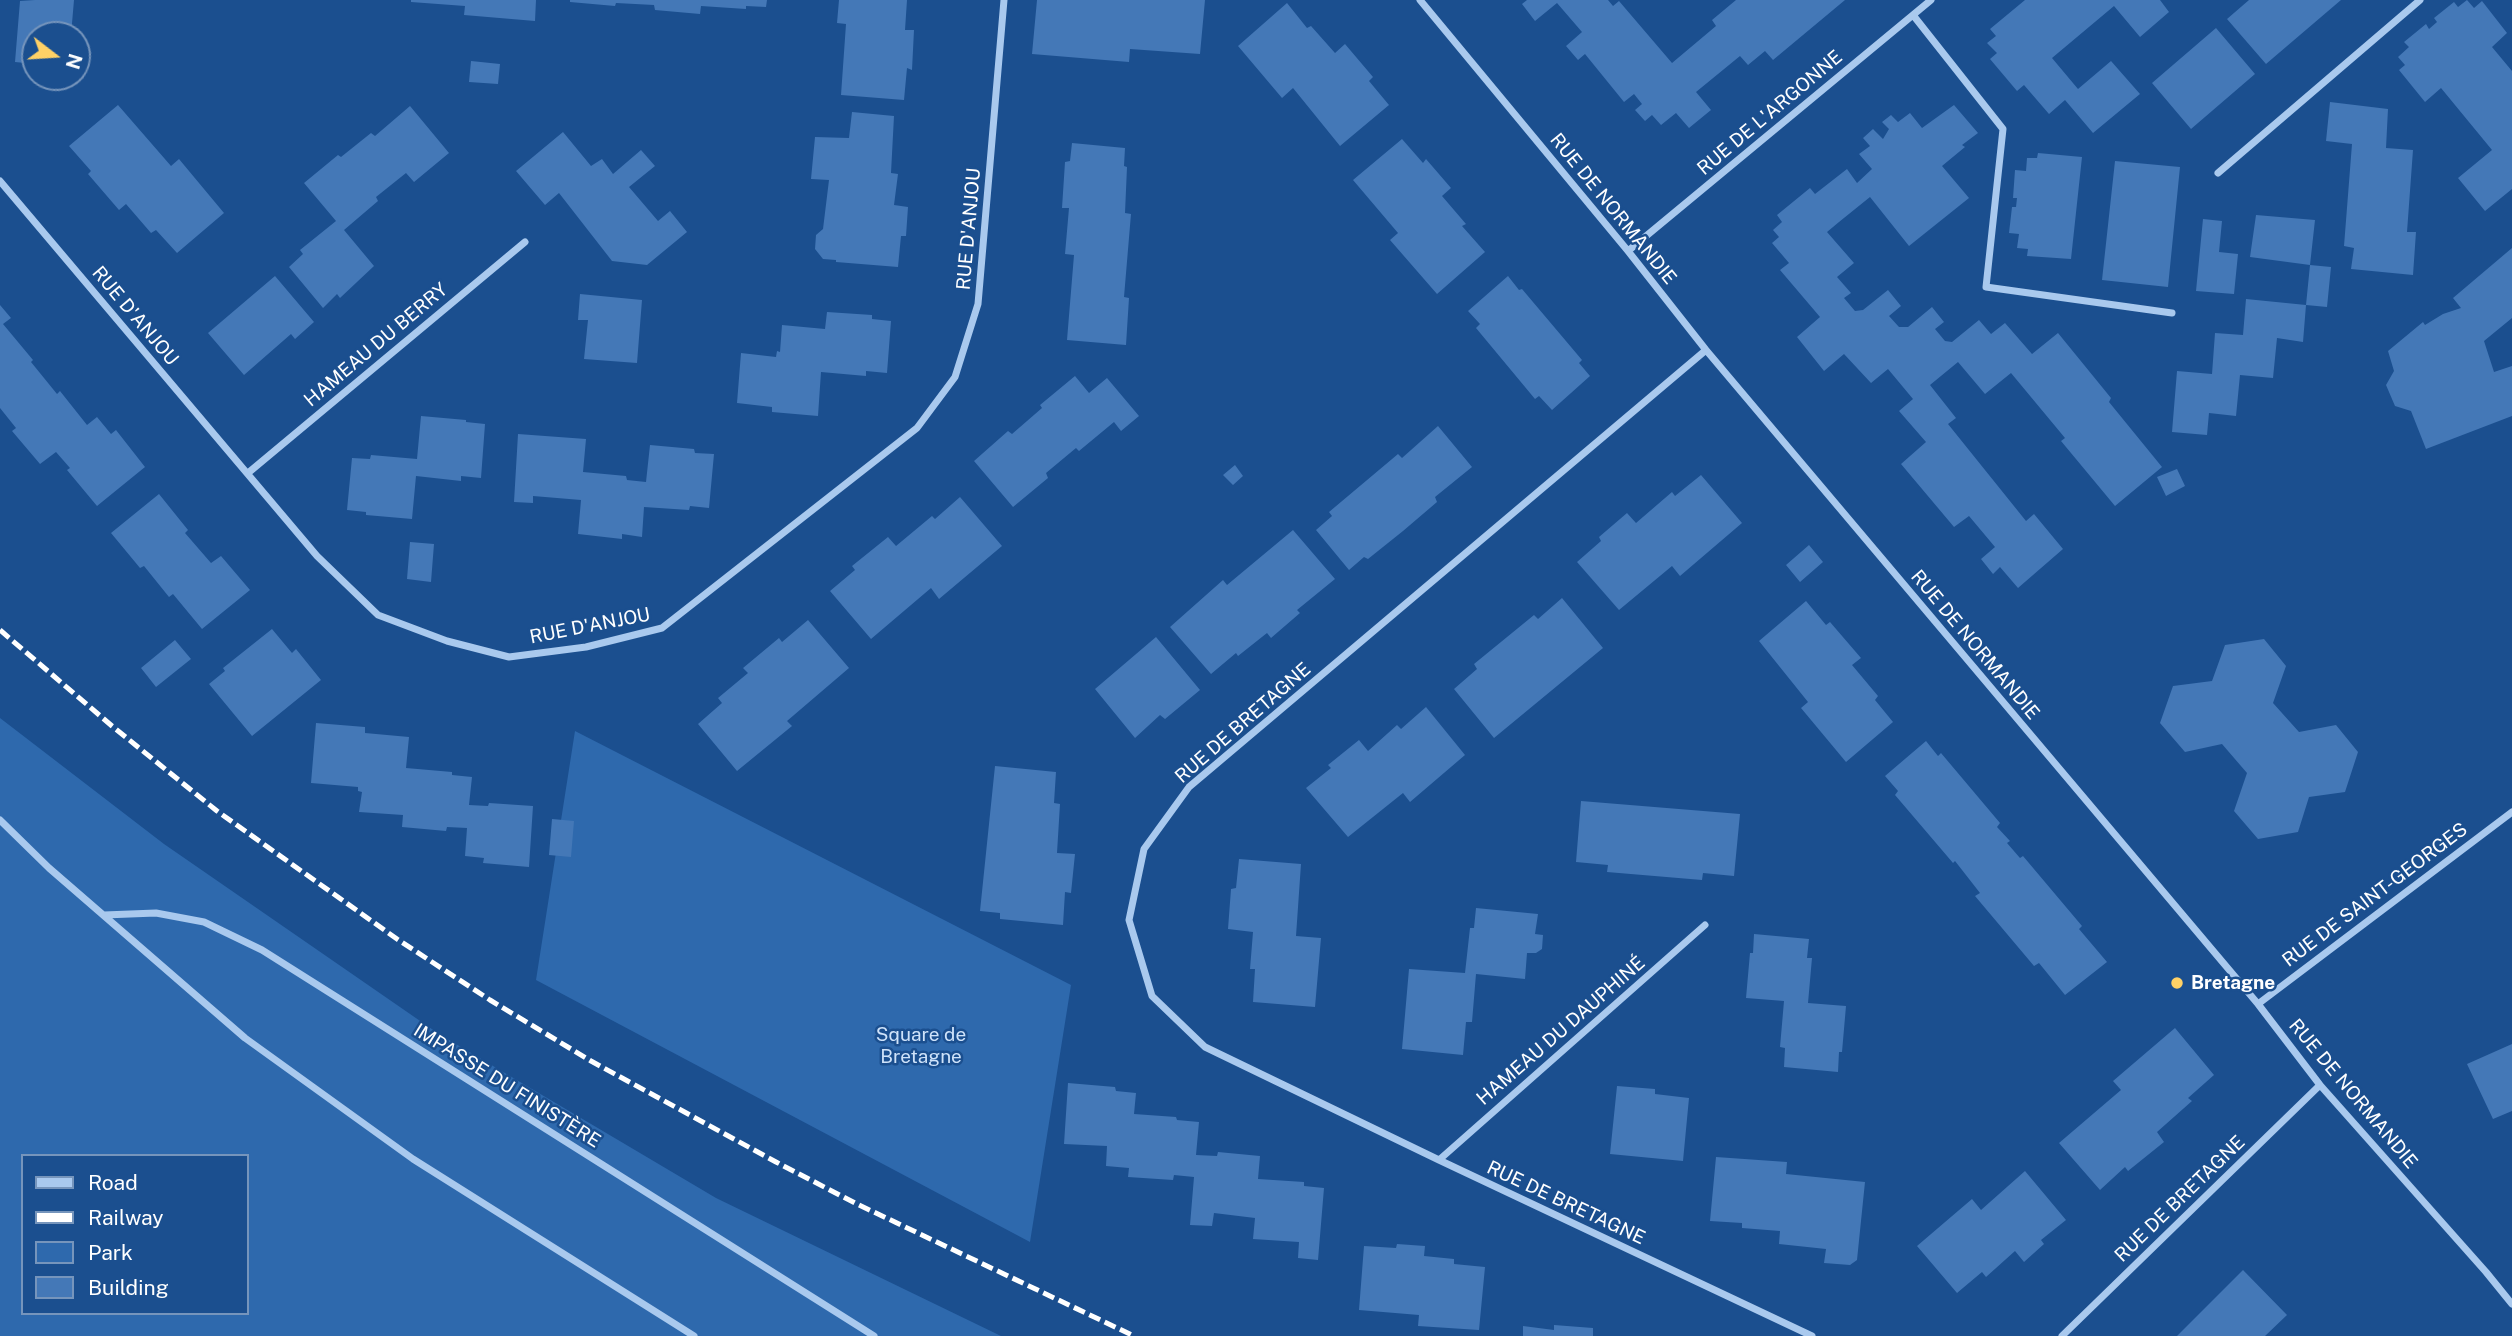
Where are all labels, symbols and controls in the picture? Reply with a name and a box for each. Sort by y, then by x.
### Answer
north arrow [21,21,91,91]
street label: RUE DE L'ARGONNE [1693,46,1847,180]
text: N [61,51,87,72]
street label: RUE DE NORMANDIE [1545,129,1681,289]
street label: RUE D'ANJOU [952,167,986,291]
street label: RUE D'ANJOU [87,262,183,370]
street label: HAMEAU DU BERRY [300,278,452,412]
street label: RUE DE NORMANDIE [1906,566,2044,724]
street label: RUE D'ANJOU [528,603,652,649]
street label: RUE DE BRETAGNE [1171,658,1315,788]
street label: RUE DE SAINT-GEORGES [2278,818,2472,972]
street label: HAMEAU DU DAUPHINÉ [1472,952,1650,1110]
place label: Bretagne [2191,972,2275,994]
marker: Bretagne [2169,975,2185,991]
street label: RUE DE NORMANDIE [2284,1015,2422,1173]
street label: IMPASSE DU FINISTÈRE [409,1019,605,1153]
park label: Square de Bretagne [876,1024,966,1068]
street label: RUE DE BRETAGNE [2110,1131,2250,1267]
legend [21,1154,248,1315]
street label: RUE DE BRETAGNE [1483,1156,1649,1250]
text: Road [88,1170,138,1195]
text: Railway [88,1205,164,1230]
text: Park [88,1240,133,1265]
text: Building [88,1275,169,1300]

